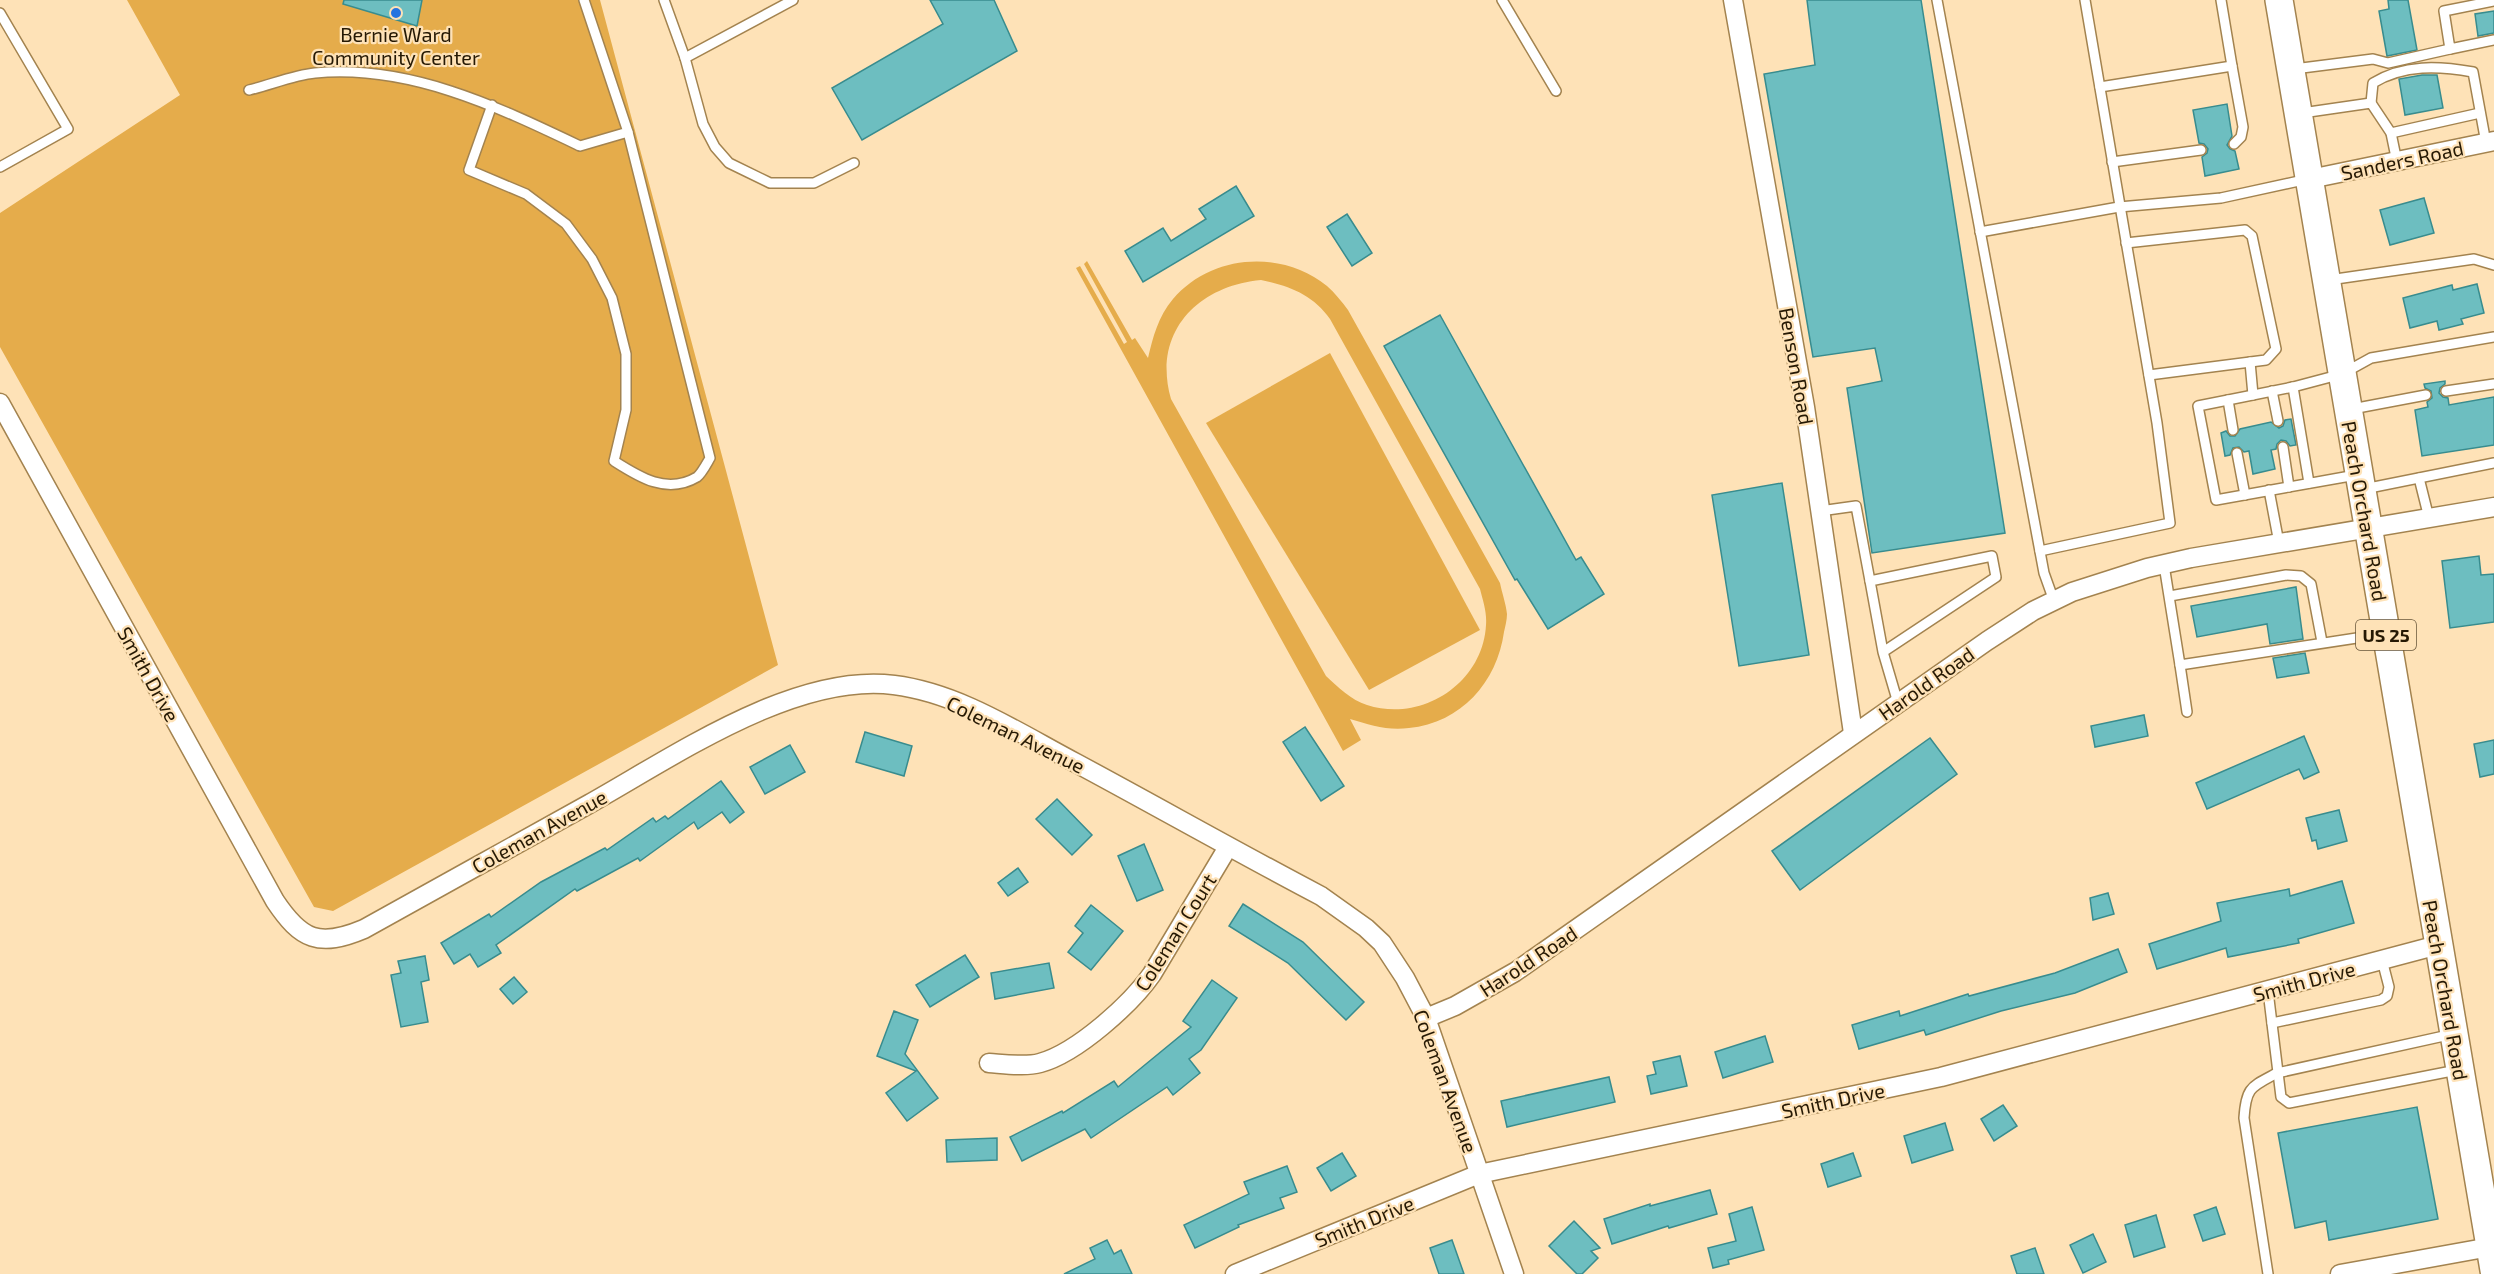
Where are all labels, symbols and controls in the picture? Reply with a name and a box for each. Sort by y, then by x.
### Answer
marker: Bernie Ward Community Center [389,6,403,20]
place label: Bernie Ward Community Center [312,22,480,69]
street label: Sanders Road [2339,135,2465,185]
street label: Benson Road [1775,306,1819,426]
street label: Peach Orchard Road [2337,419,2393,603]
road number: US 25 [2356,620,2416,650]
street label: Smith Drive [113,622,185,726]
street label: Harold Road [1873,641,1979,725]
street label: Coleman Avenue [943,690,1089,778]
street label: Coleman Avenue [467,784,611,878]
street label: Coleman Court [1129,869,1221,995]
street label: Peach Orchard Road [2418,898,2474,1082]
street label: Harold Road [1475,921,1581,1001]
street label: Smith Drive [2250,956,2358,1006]
street label: Coleman Avenue [1409,1006,1483,1156]
street label: Smith Drive [1779,1077,1887,1123]
street label: Smith Drive [1311,1190,1417,1252]

